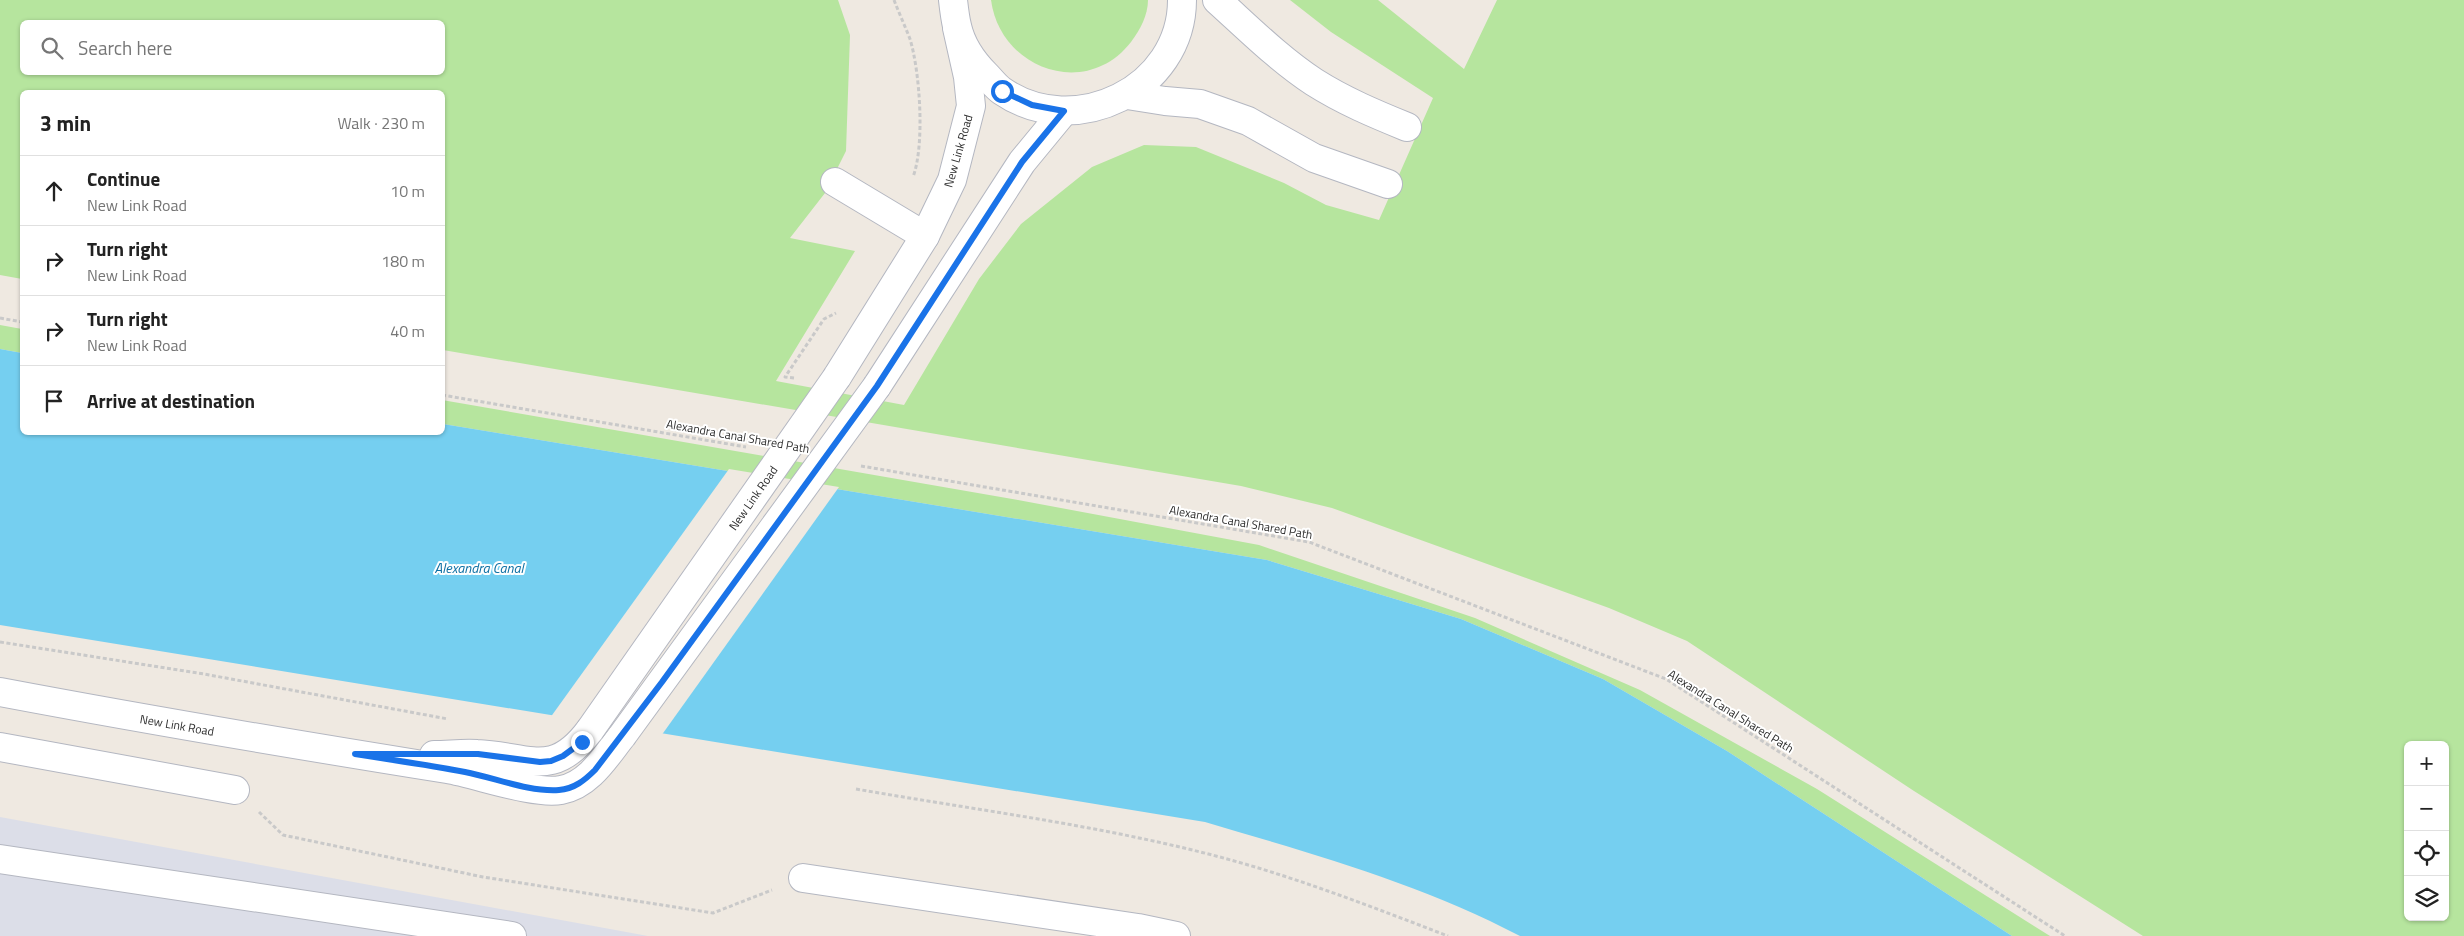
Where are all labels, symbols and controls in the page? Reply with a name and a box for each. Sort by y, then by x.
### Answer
search box [20,20,445,75]
text: Search here [78,33,172,62]
icon: search [38,34,66,62]
route start [991,80,1014,103]
text: 3 min [40,107,91,139]
text: Walk · 230 m [337,111,425,135]
street label: New Link Road [939,112,977,190]
text: Continue [87,164,160,193]
icon: ahead [40,177,68,205]
text: 10 m [390,179,425,203]
text: New Link Road [87,193,187,217]
text: Turn right [87,234,168,263]
icon: right [40,247,68,275]
text: 180 m [381,249,425,273]
text: New Link Road [87,263,187,287]
text: Turn right [87,304,168,333]
icon: right [40,317,68,345]
text: 40 m [390,319,425,343]
text: New Link Road [87,333,187,357]
text: Arrive at destination [87,386,255,415]
icon: arrive [40,387,68,415]
street label: Alexandra Canal Shared Path [665,414,811,458]
street label: New Link Road [724,462,782,534]
street label: Alexandra Canal Shared Path [1168,500,1314,544]
water label: Alexandra Canal [434,557,526,578]
street label: Alexandra Canal Shared Path [1664,664,1798,758]
street label: New Link Road [138,709,216,741]
route end [571,731,594,754]
map controls [2404,741,2449,921]
button: + [2404,741,2449,786]
button: − [2404,786,2449,831]
button: locate [2404,831,2449,876]
button: layers [2404,876,2449,921]

